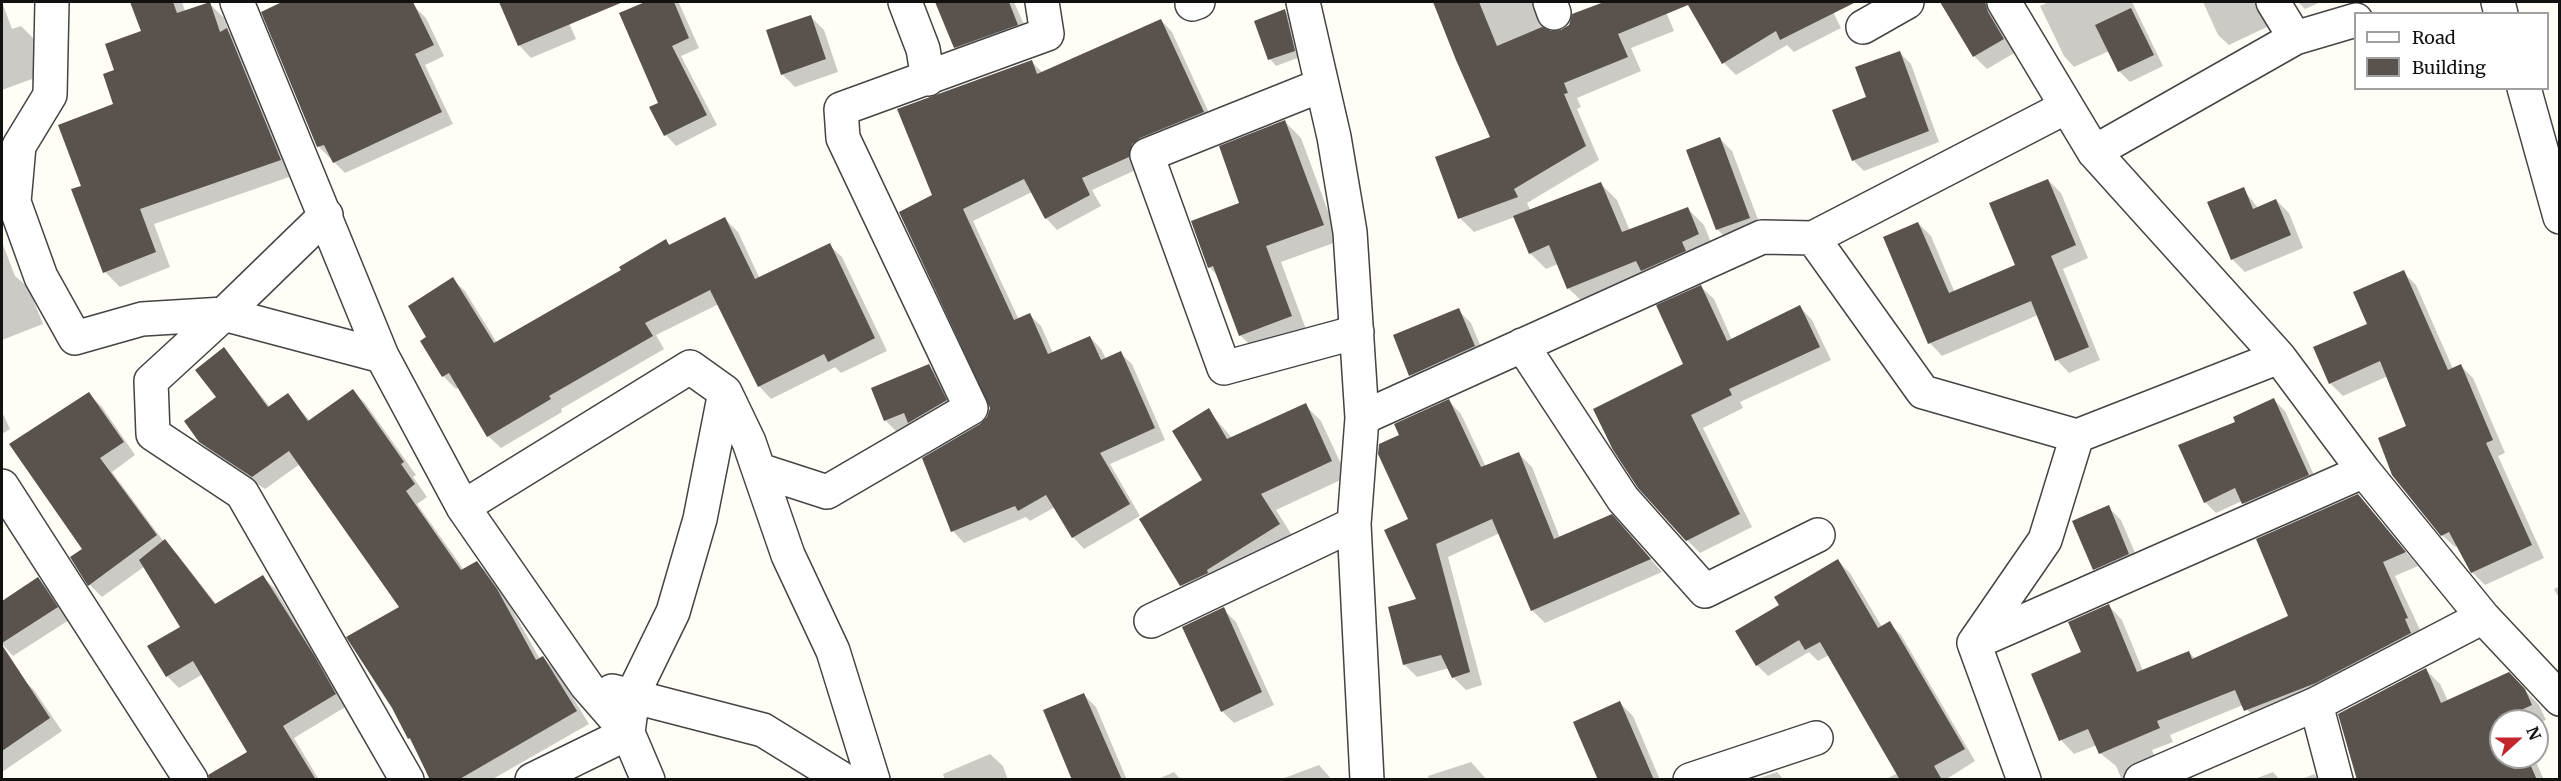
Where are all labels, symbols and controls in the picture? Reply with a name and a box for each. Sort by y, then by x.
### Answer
legend [2354,12,2549,90]
text: Road [2412,26,2456,49]
text: Building [2412,56,2486,79]
north arrow [2489,709,2549,769]
text: N [2522,724,2546,743]

